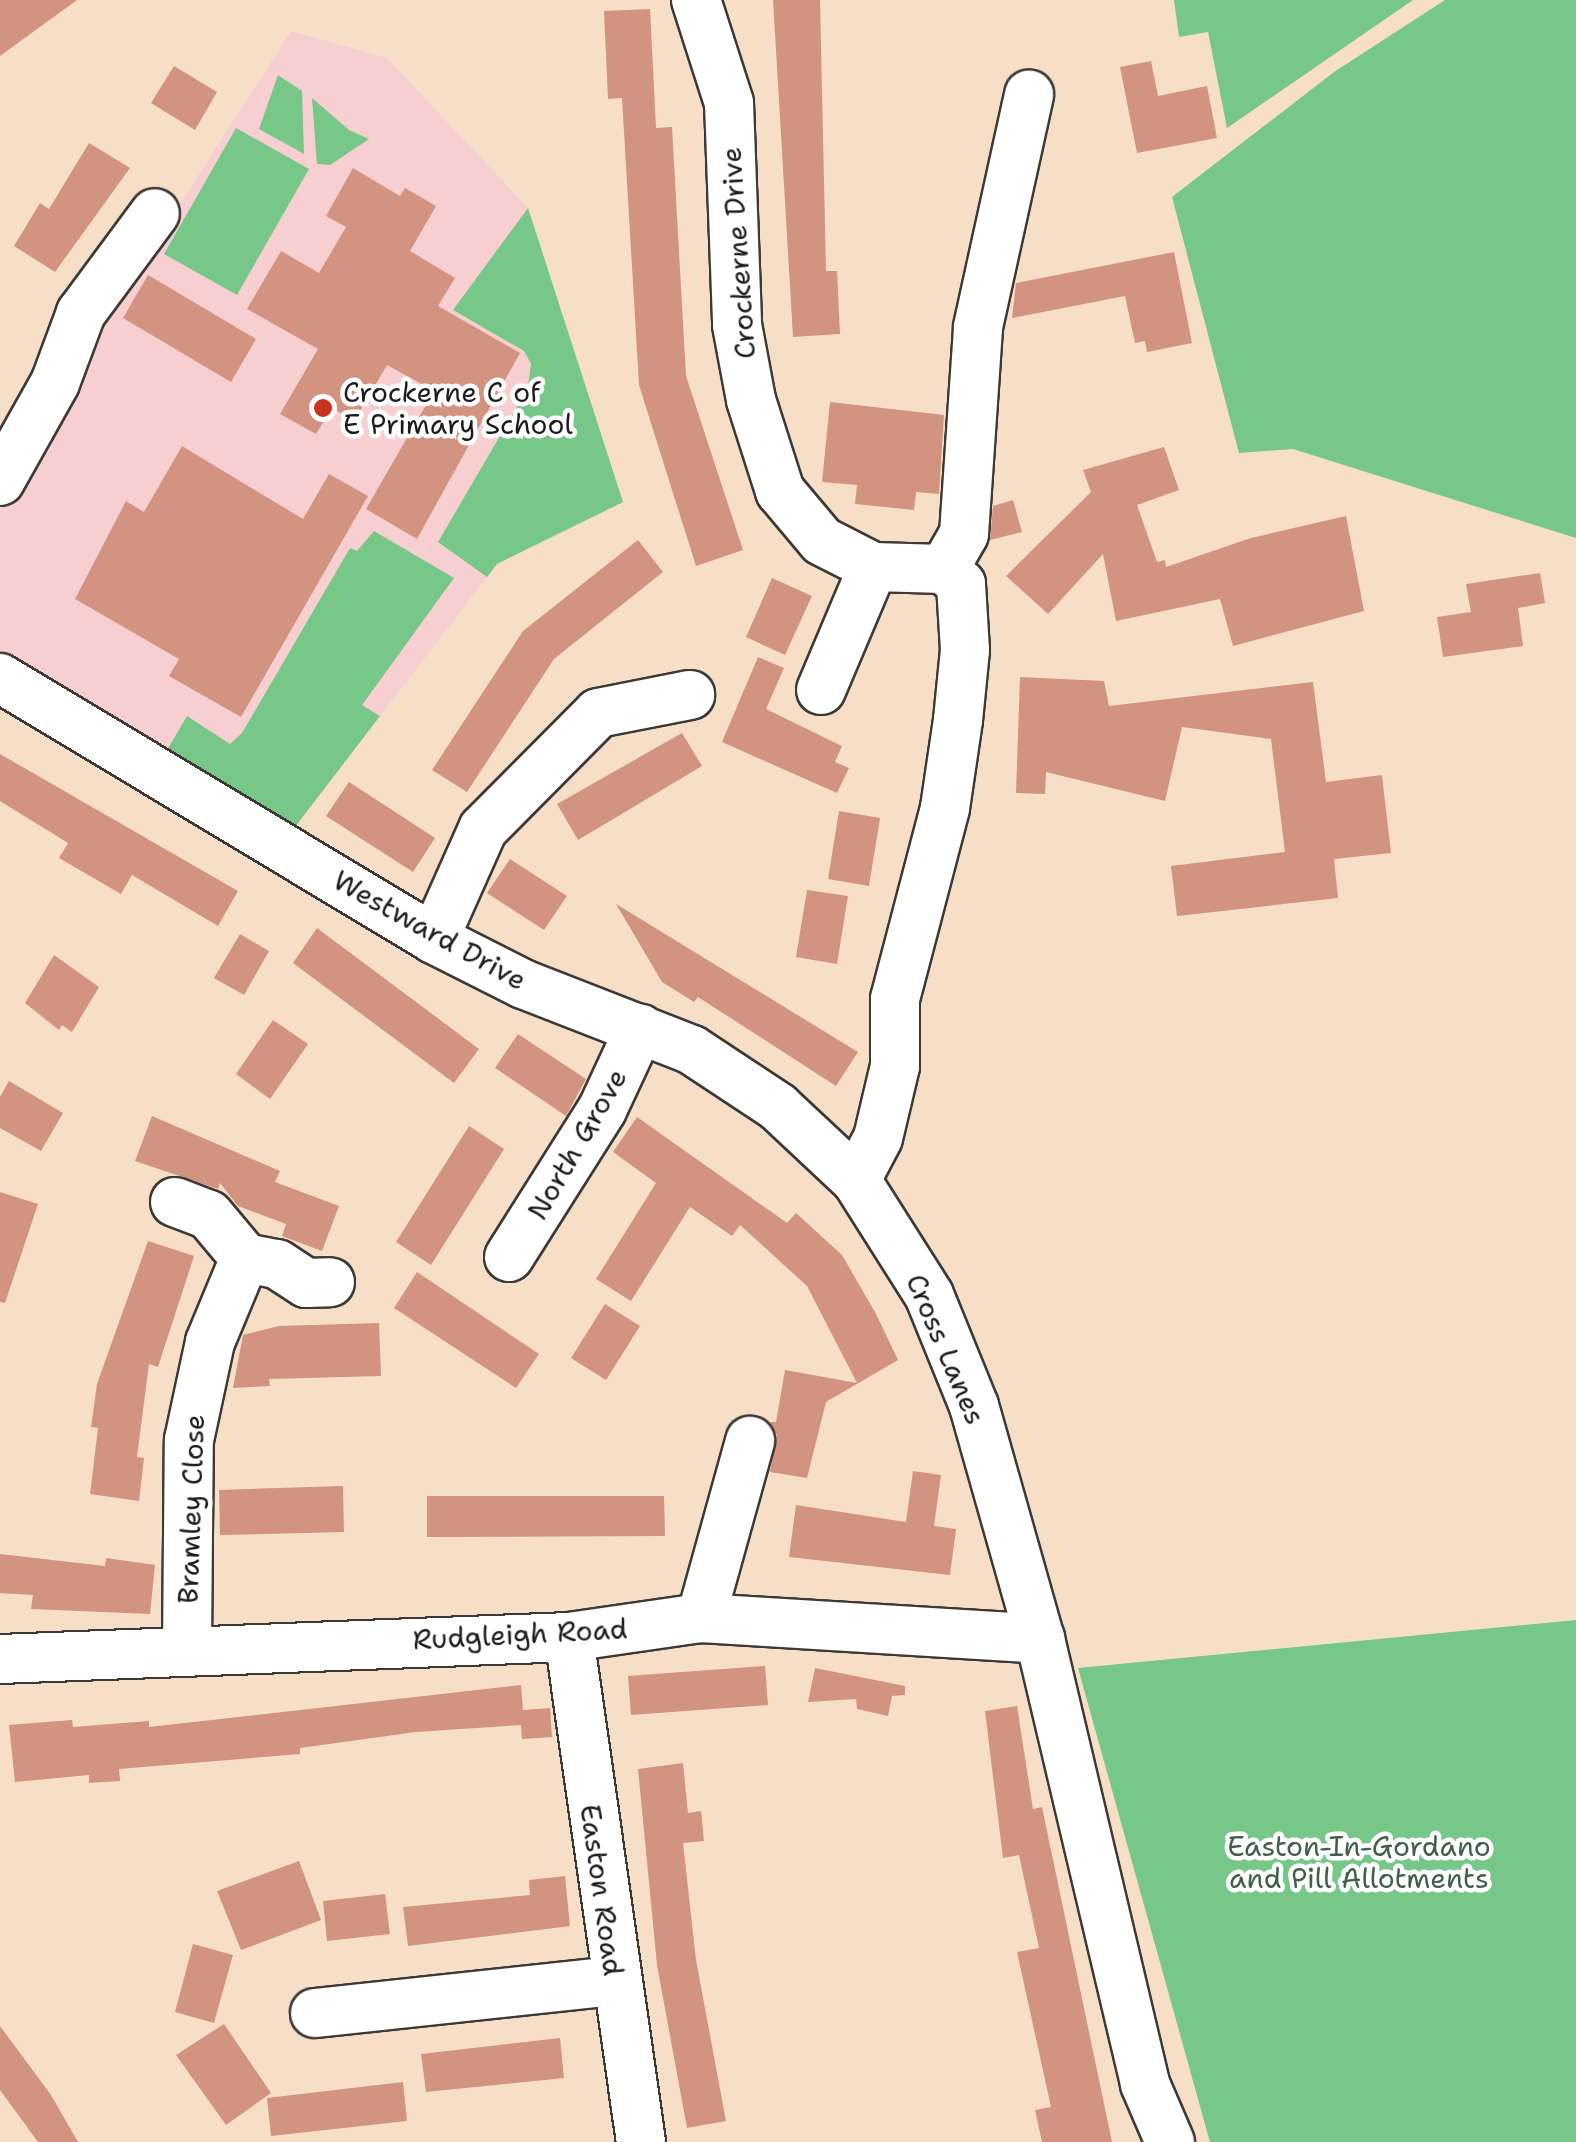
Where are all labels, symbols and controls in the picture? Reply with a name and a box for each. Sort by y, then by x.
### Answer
street label: Crockerne Drive [714,146,762,360]
place label: Crockerne C of E Primary School [343,375,573,441]
marker: Crockerne C of E Primary School [312,397,334,419]
street label: Westward Drive [328,863,532,997]
street label: North Grove [520,1062,634,1226]
street label: Cross Lanes [899,1269,993,1429]
street label: Bramley Close [171,1414,211,1604]
street label: Rudgleigh Road [412,1612,628,1656]
street label: Easton Road [573,1802,631,1978]
park label: Easton-In-Gordano and Pill Allotments [1227,1829,1491,1895]

